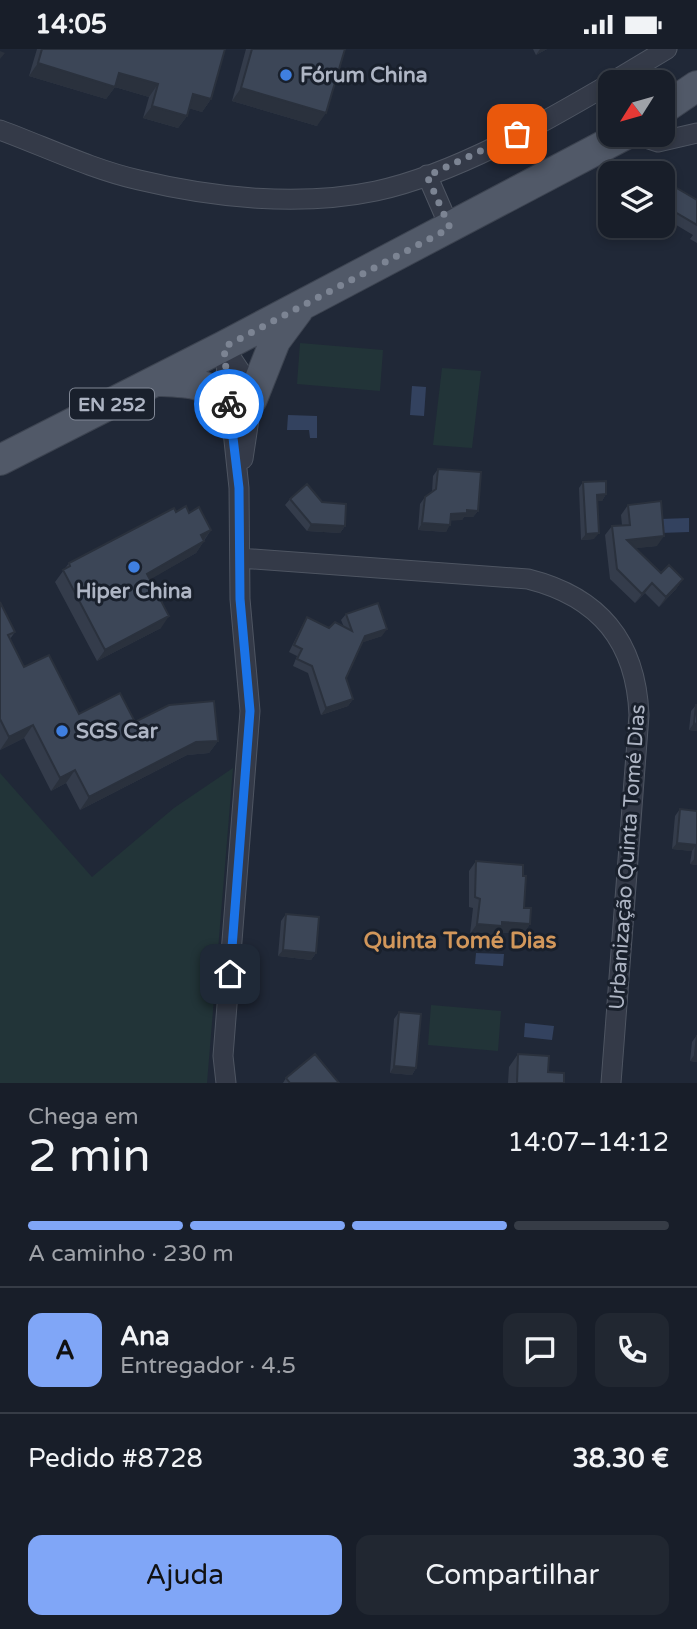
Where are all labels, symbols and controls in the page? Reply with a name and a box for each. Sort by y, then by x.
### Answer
text: 14:05 [35,9,107,40]
place label: Fórum China [300,63,427,88]
marker: Fórum China [278,67,294,83]
north arrow [598,70,676,147]
map controls [598,70,675,238]
pin [487,104,547,164]
icon: bag [498,115,536,153]
button: layers [598,161,675,238]
courier [194,369,264,439]
icon: bike [210,385,248,423]
road number: EN 252 [70,389,154,419]
marker: Hiper China [126,559,142,575]
place label: Hiper China [76,579,192,604]
street label: Urbanização Quinta Tomé Dias [604,703,651,1011]
place label: SGS Car [76,719,159,744]
marker: SGS Car [54,723,70,739]
district label: Quinta Tomé Dias [363,927,557,955]
pin [200,944,260,1004]
icon: home [211,955,249,993]
text: Chega em [28,1103,139,1131]
text: 14:07–14:12 [508,1127,669,1158]
text: 2 min [28,1129,151,1184]
text: A caminho · 230 m [28,1240,234,1268]
button: chat [503,1313,577,1387]
button: phone [595,1313,669,1387]
text: Ana [120,1321,170,1352]
text: A [55,1335,75,1366]
text: Entregador · 4.5 [120,1352,296,1380]
text: Pedido #8728 [28,1443,203,1474]
text: 38.30 € [572,1443,669,1474]
button: Ajuda [28,1535,342,1615]
button: Compartilhar [356,1535,669,1615]

